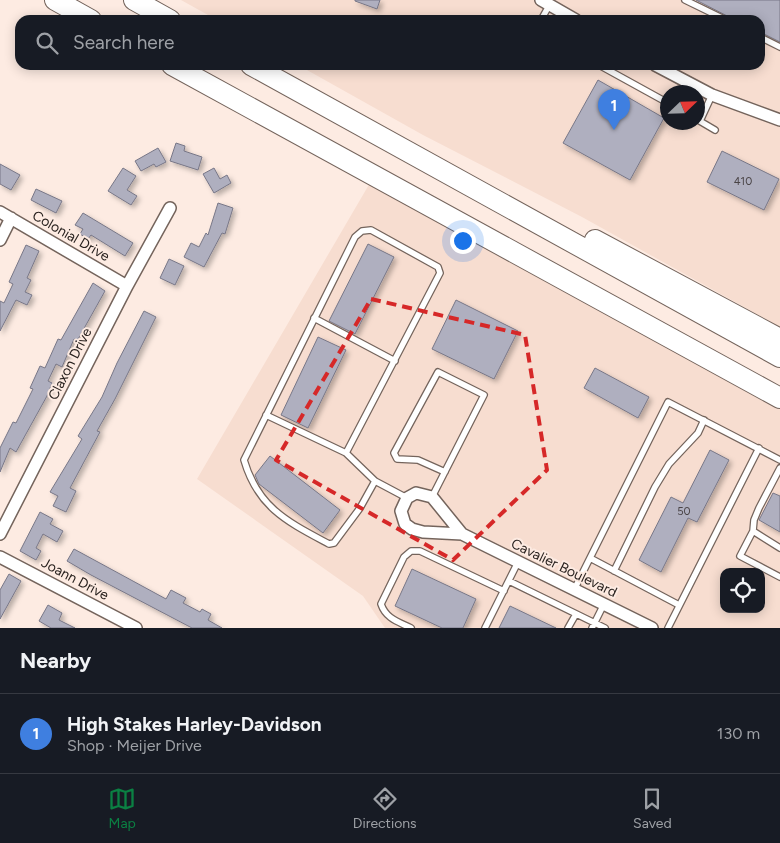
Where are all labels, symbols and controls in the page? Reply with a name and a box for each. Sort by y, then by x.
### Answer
search box [15,15,765,70]
icon: search [33,29,61,57]
text: Search here [73,31,175,54]
north arrow [660,85,705,130]
pin: 1 [598,89,630,130]
house number: 410 [734,175,752,188]
street label: Colonial Drive [29,207,113,265]
your location [450,228,476,254]
street label: Claxon Drive [45,325,96,403]
house number: 50 [677,505,691,518]
street label: Cavalier Boulevard [508,535,620,601]
street label: Joann Drive [38,554,112,604]
map controls [720,568,765,613]
button: locate [720,568,765,613]
text: Nearby [20,648,91,673]
text: High Stakes Harley-Davidson [67,713,322,736]
text: 1 [33,724,39,743]
text: 130 m [717,724,760,743]
text: Shop · Meijer Drive [67,736,202,755]
tab: Map [108,785,136,832]
tab: Directions [353,785,417,832]
tab: Saved [633,785,672,832]

